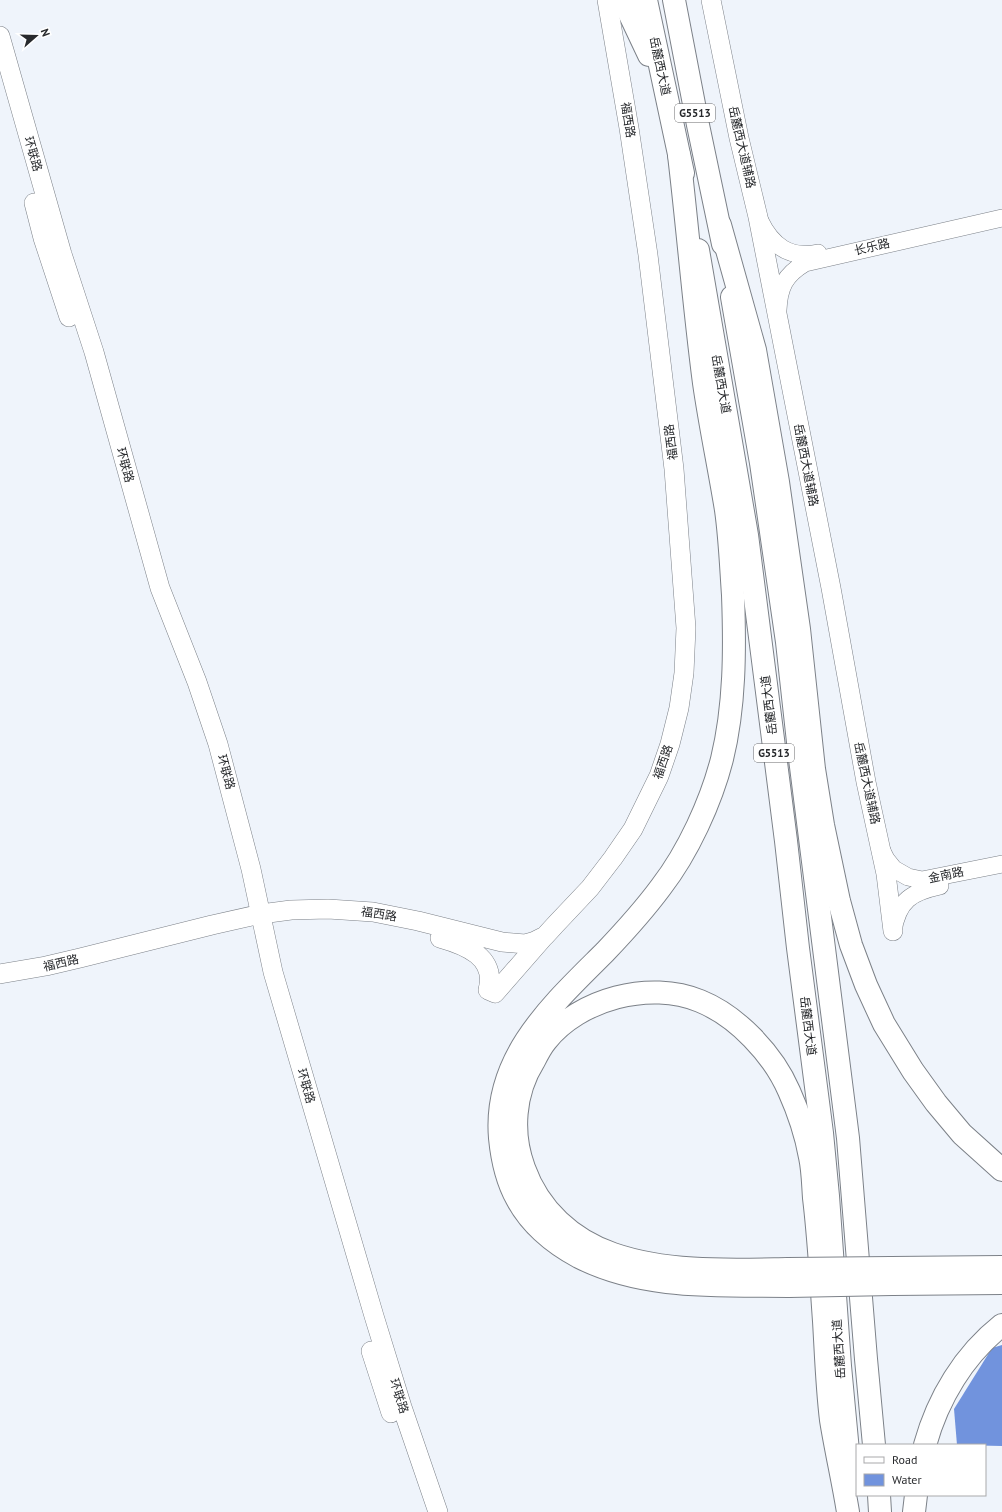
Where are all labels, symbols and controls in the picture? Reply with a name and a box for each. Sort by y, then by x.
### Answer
north arrow [16,16,56,56]
text: N [38,27,53,38]
street label: 岳麓西大道 [647,35,674,97]
street label: 福西路 [618,101,639,139]
road number: G5513 [675,104,715,122]
street label: 岳麓西大道辅路 [726,104,759,190]
street label: 环联路 [21,134,46,173]
street label: 长乐路 [853,235,891,258]
street label: 岳麓西大道 [709,353,734,415]
street label: 岳麓西大道辅路 [791,422,822,508]
street label: 福西路 [661,423,680,461]
street label: 环联路 [114,446,137,484]
street label: 岳麓西大道 [757,674,780,736]
street label: 岳麓西大道辅路 [851,740,884,826]
street label: 福西路 [650,742,675,781]
road number: G5513 [754,744,794,762]
street label: 环联路 [215,753,238,791]
street label: 金南路 [927,863,965,886]
street label: 福西路 [360,903,398,924]
street label: 福西路 [42,951,80,974]
street label: 岳麓西大道 [797,995,820,1057]
street label: 环联路 [294,1066,319,1105]
street label: 岳麓西大道 [829,1319,848,1379]
street label: 环联路 [387,1376,412,1415]
legend [856,1444,986,1496]
text: Road [892,1452,917,1467]
text: Water [892,1472,922,1487]

